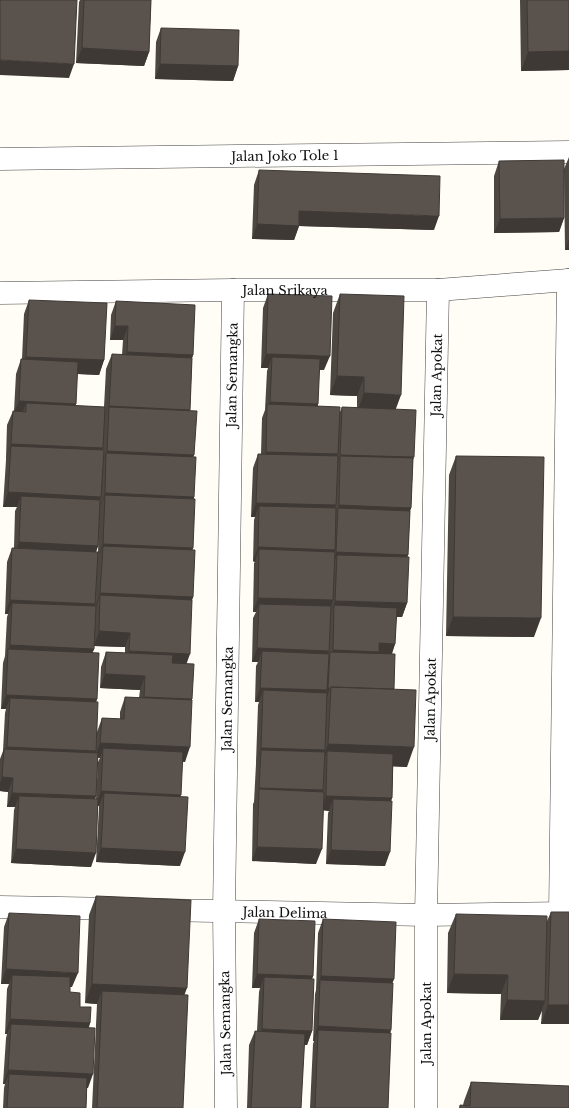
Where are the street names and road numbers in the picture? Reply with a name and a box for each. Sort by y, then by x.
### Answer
street label: Jalan Joko Tole 1 [229,147,339,165]
street label: Jalan Srikaya [240,282,328,299]
street label: Jalan Semangka [223,322,242,430]
street label: Jalan Apokat [428,333,446,419]
street label: Jalan Semangka [218,646,237,754]
street label: Jalan Apokat [421,657,440,743]
street label: Jalan Delima [240,904,328,922]
street label: Jalan Semangka [216,970,235,1078]
street label: Jalan Apokat [418,981,435,1066]

